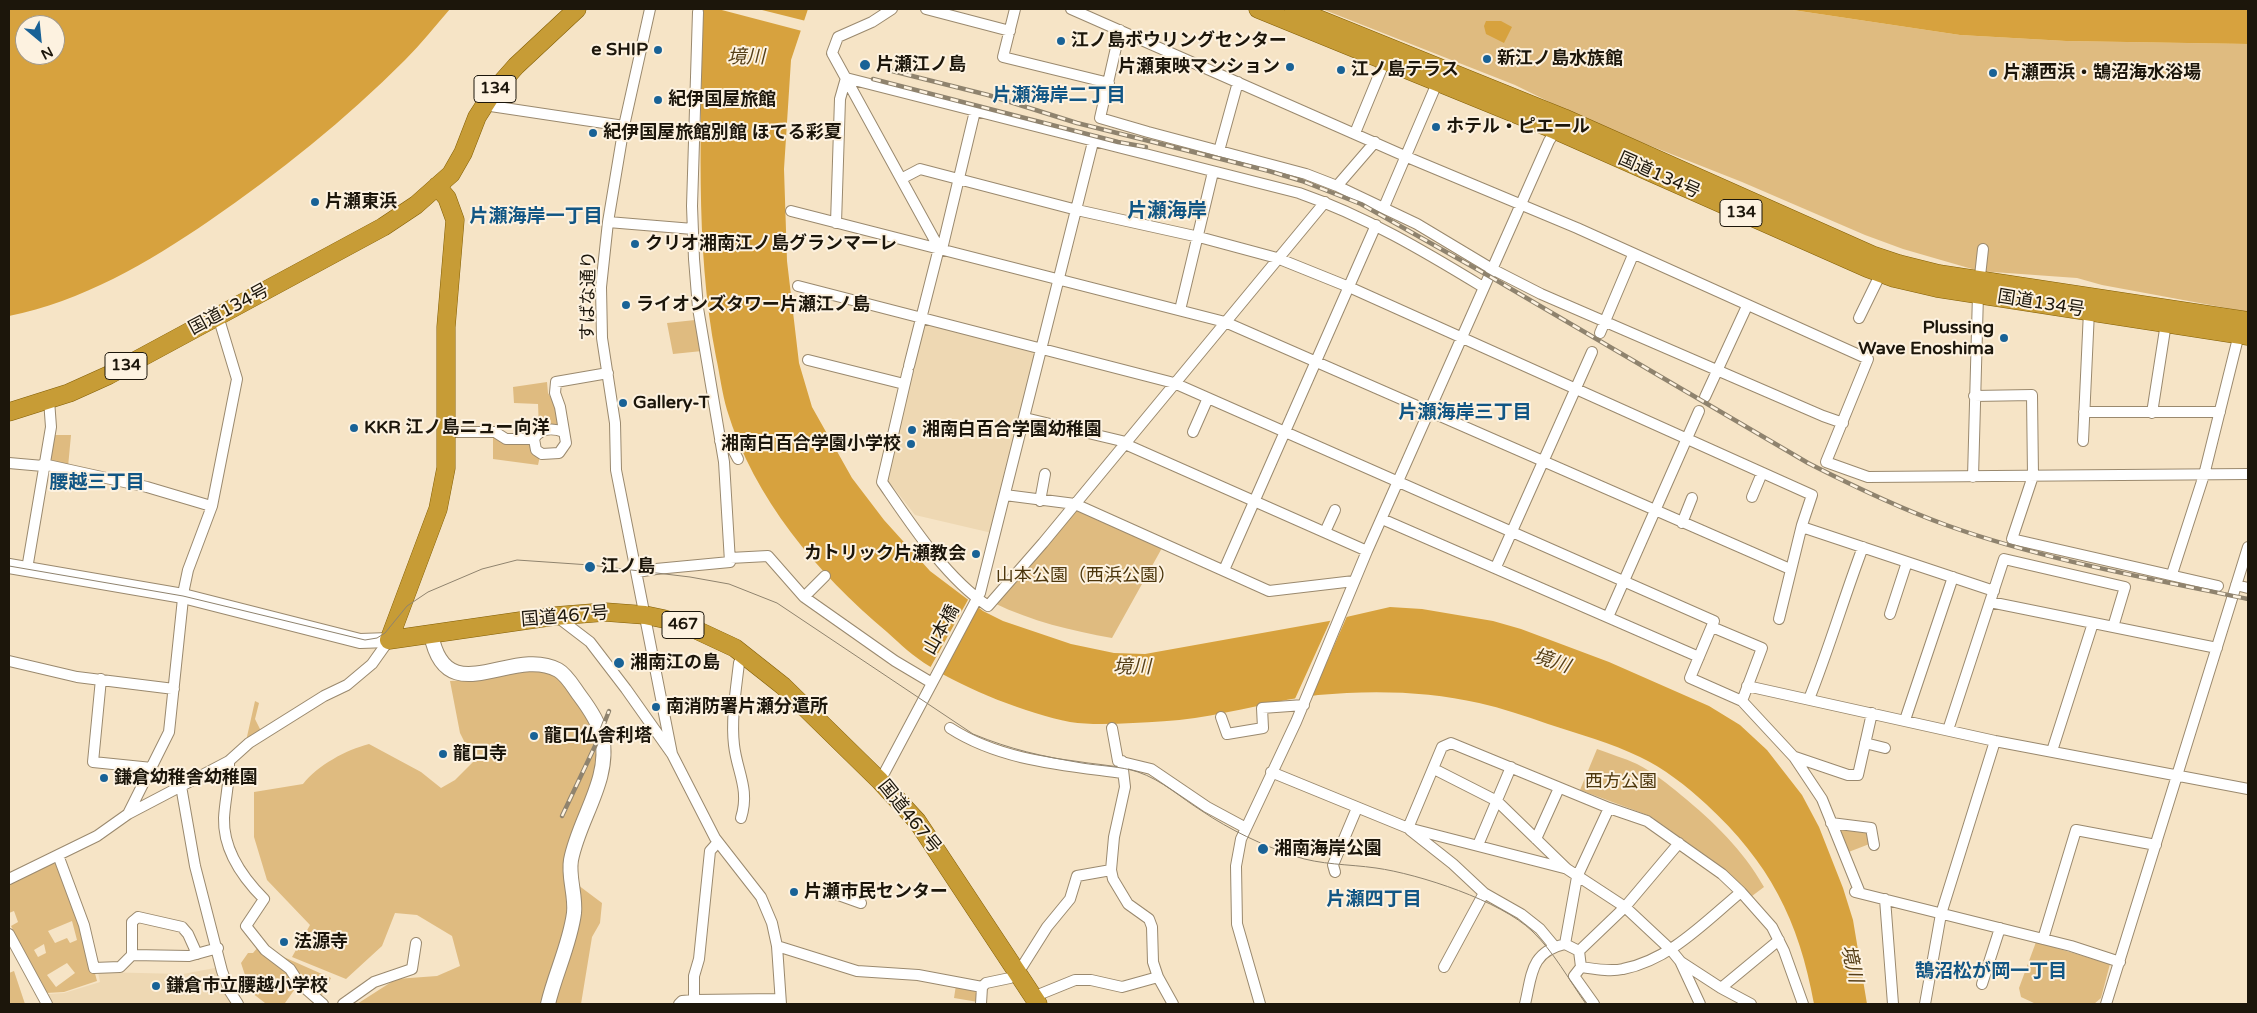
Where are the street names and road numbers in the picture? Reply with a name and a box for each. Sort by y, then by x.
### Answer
road number: 134 [474,76,516,102]
street label: 国道134号 [1614,148,1704,204]
road number: 134 [1720,200,1762,227]
street label: すばな通り [577,251,601,341]
street label: 国道134号 [185,280,273,340]
street label: 国道134号 [1996,286,2086,322]
road number: 134 [105,352,147,380]
street label: 山本橋 [919,601,965,659]
street label: 国道467号 [520,602,610,632]
road number: 467 [662,612,704,638]
street label: 国道467号 [873,776,945,858]

